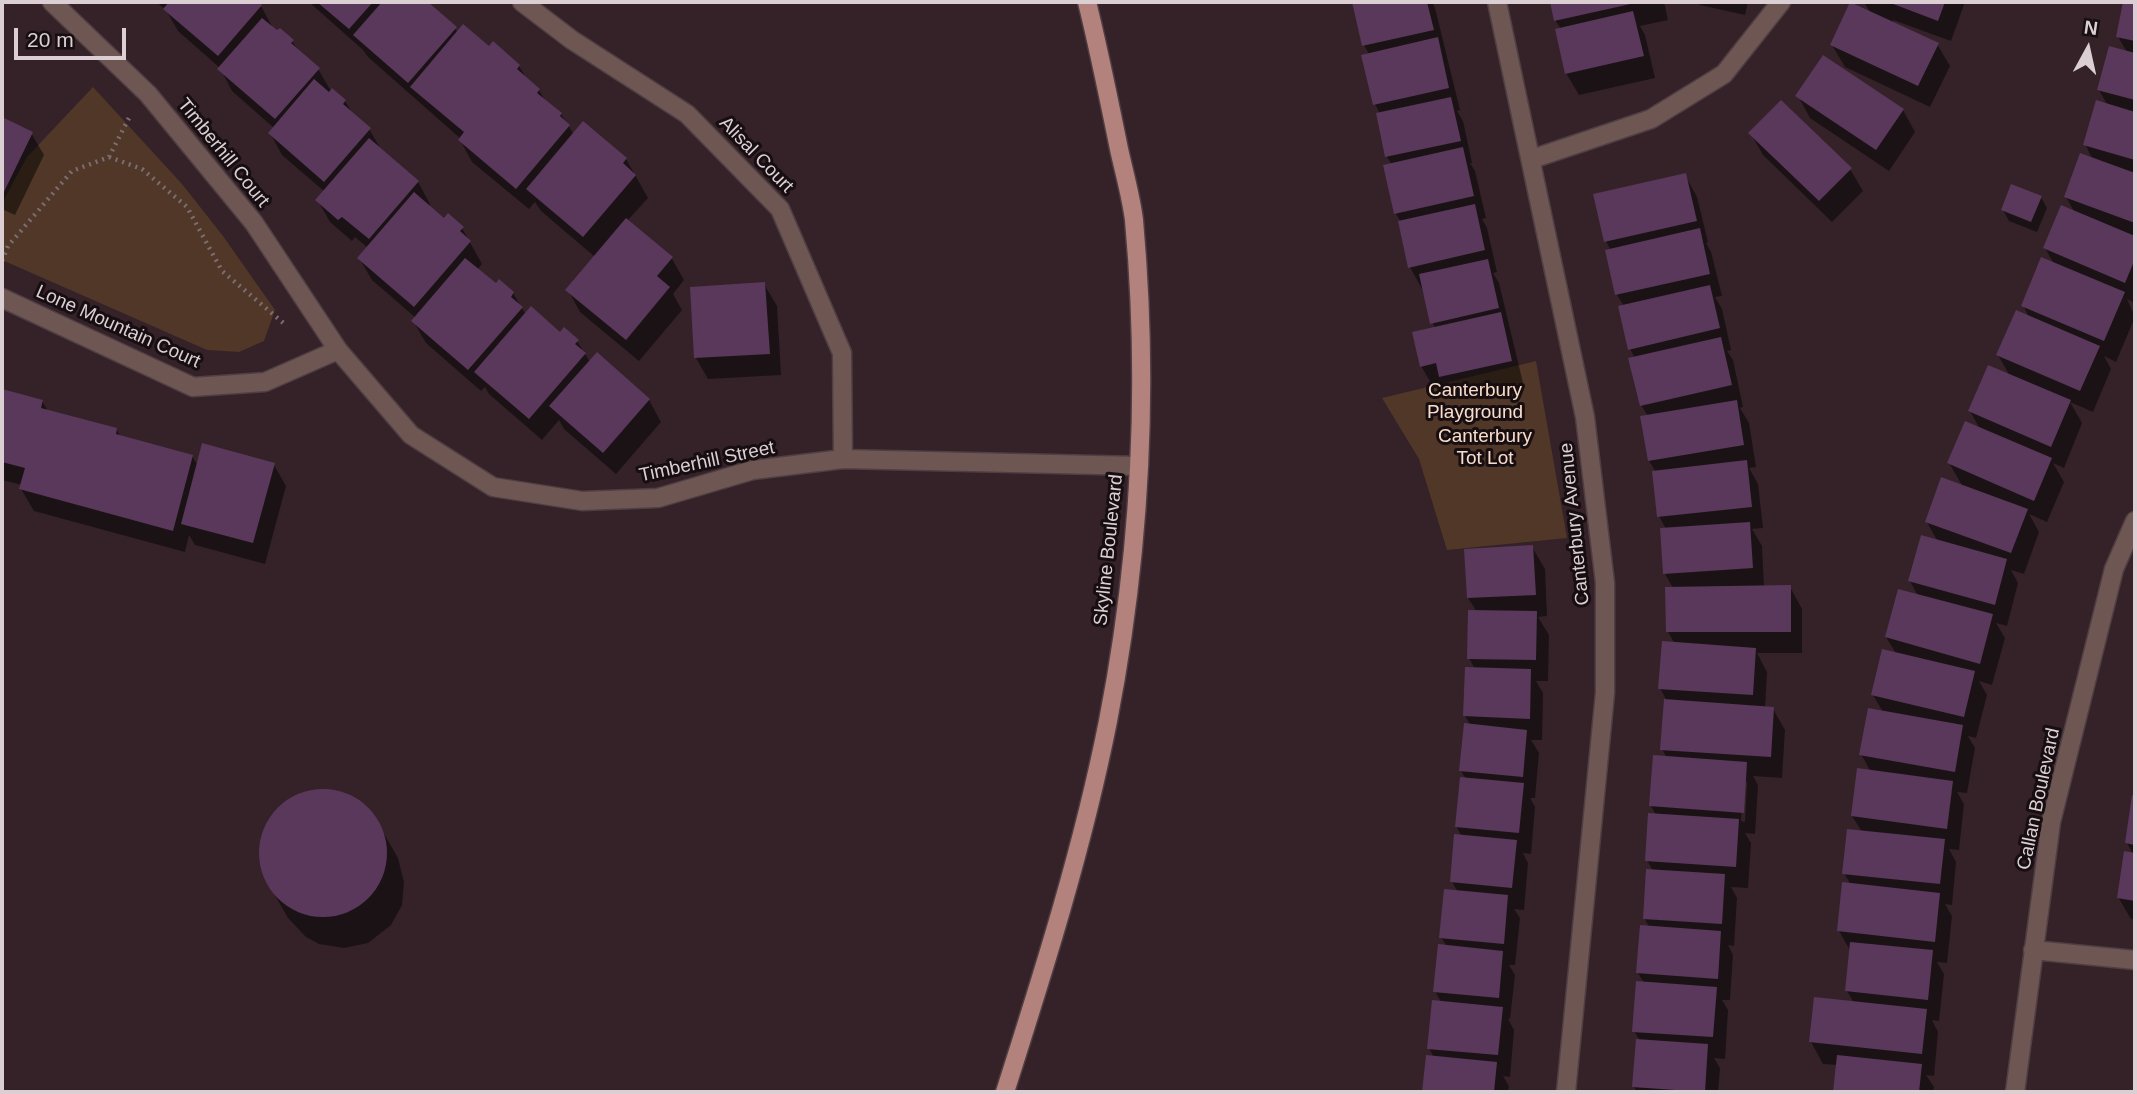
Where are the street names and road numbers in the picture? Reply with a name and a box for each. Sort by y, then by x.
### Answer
street label: Timberhill Court [172,94,274,212]
street label: Alisal Court [714,112,798,198]
street label: Lone Mountain Court [32,280,204,374]
street label: Timberhill Street [637,437,777,487]
street label: Canterbury Avenue [1555,442,1595,606]
street label: Skyline Boulevard [1090,473,1128,627]
street label: Callan Boulevard [2013,726,2065,872]

